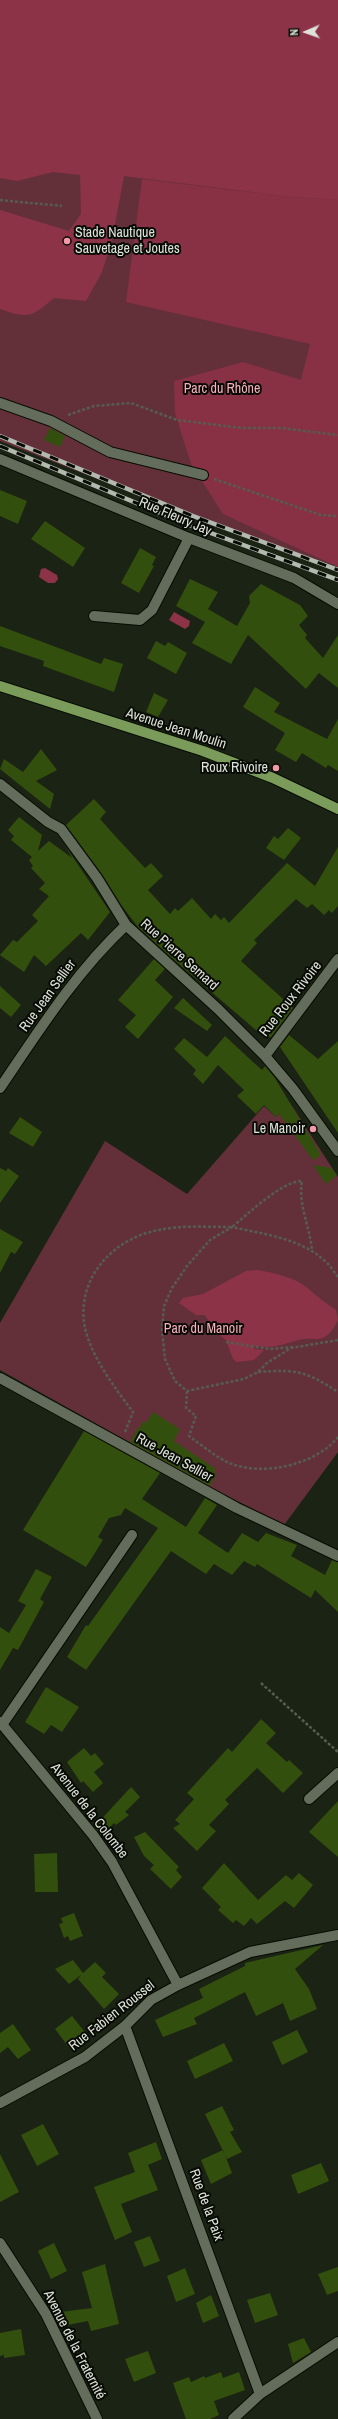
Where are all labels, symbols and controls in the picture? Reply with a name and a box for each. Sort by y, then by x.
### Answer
north arrow [286,12,326,52]
text: N [287,29,301,36]
place label: Stade Nautique Sauvetage et Joutes [75,225,180,258]
marker: Stade Nautique Sauvetage et Joutes [62,236,72,246]
park label: Parc du Rhône [184,381,260,397]
street label: Rue Fleury Jay [136,494,214,540]
street label: Avenue Jean Moulin [124,705,228,753]
place label: Roux Rivoire [201,760,268,776]
marker: Roux Rivoire [271,763,281,773]
street label: Rue Pierre Semard [137,916,221,994]
street label: Rue Jean Sellier [16,957,80,1035]
street label: Rue Roux Rivoire [256,958,326,1040]
place label: Le Manoir [253,1121,305,1137]
marker: Le Manoir [308,1124,318,1134]
park label: Parc du Manoir [164,1321,242,1337]
street label: Rue Jean Sellier [133,1430,215,1486]
street label: Avenue de la Colombe [47,1760,131,1862]
street label: Rue Fabien Roussel [66,1977,158,2055]
street label: Rue de la Paix [185,2167,227,2243]
street label: Avenue de la Fraternité [39,2288,109,2402]

